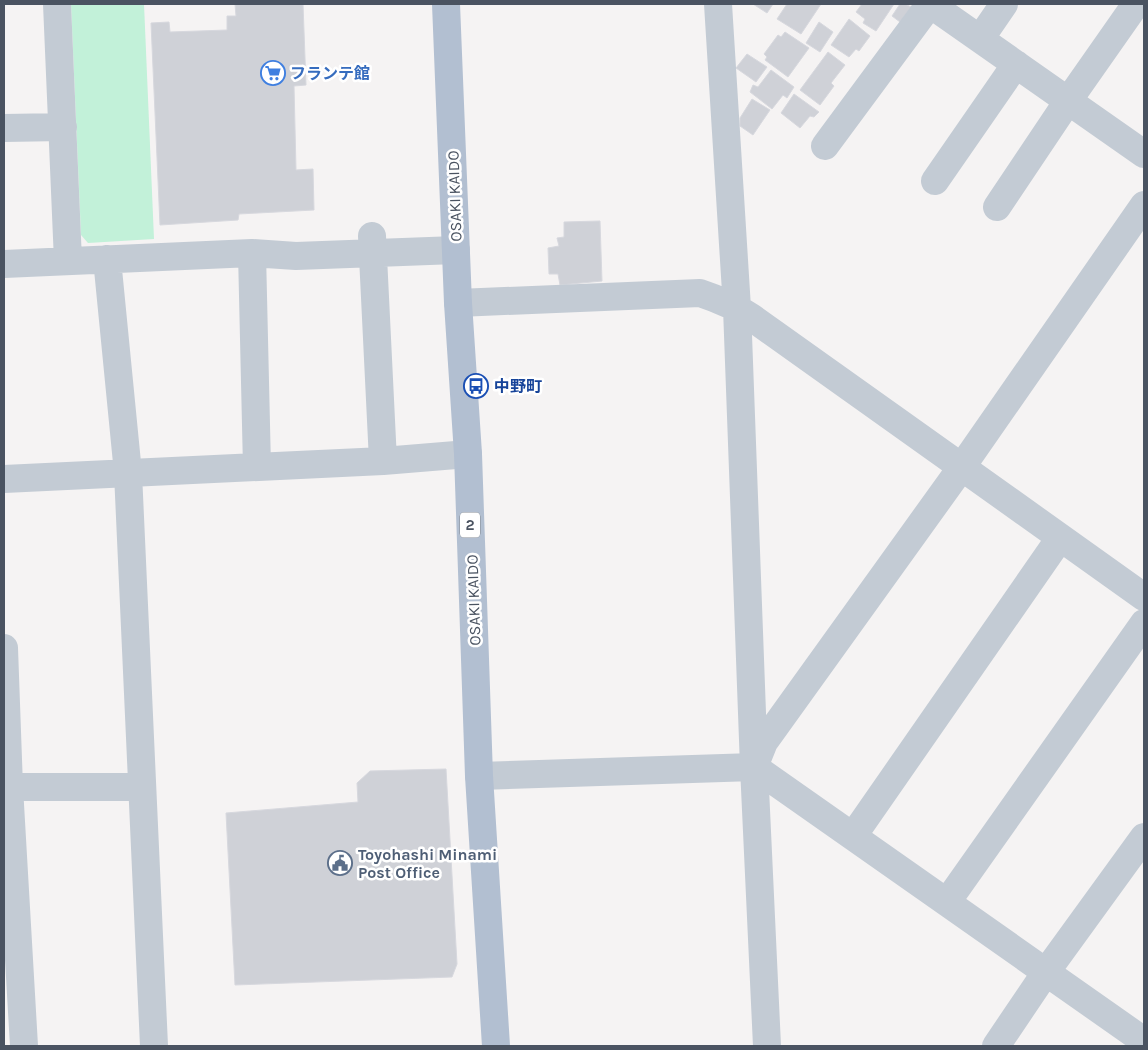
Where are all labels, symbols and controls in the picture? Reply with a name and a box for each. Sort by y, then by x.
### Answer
supermarket icon: フランテ館 [260,60,286,86]
place label: フランテ館 [290,64,370,83]
street label: OSAKI KAIDO [443,150,466,242]
bus stop icon: 中野町 [463,373,489,399]
place label: 中野町 [494,377,542,396]
road number: 2 [460,512,480,538]
street label: OSAKI KAIDO [462,554,485,646]
place label: Toyohashi Minami Post Office [358,845,497,882]
public building icon: Toyohashi Minami Post Office [327,850,353,876]

